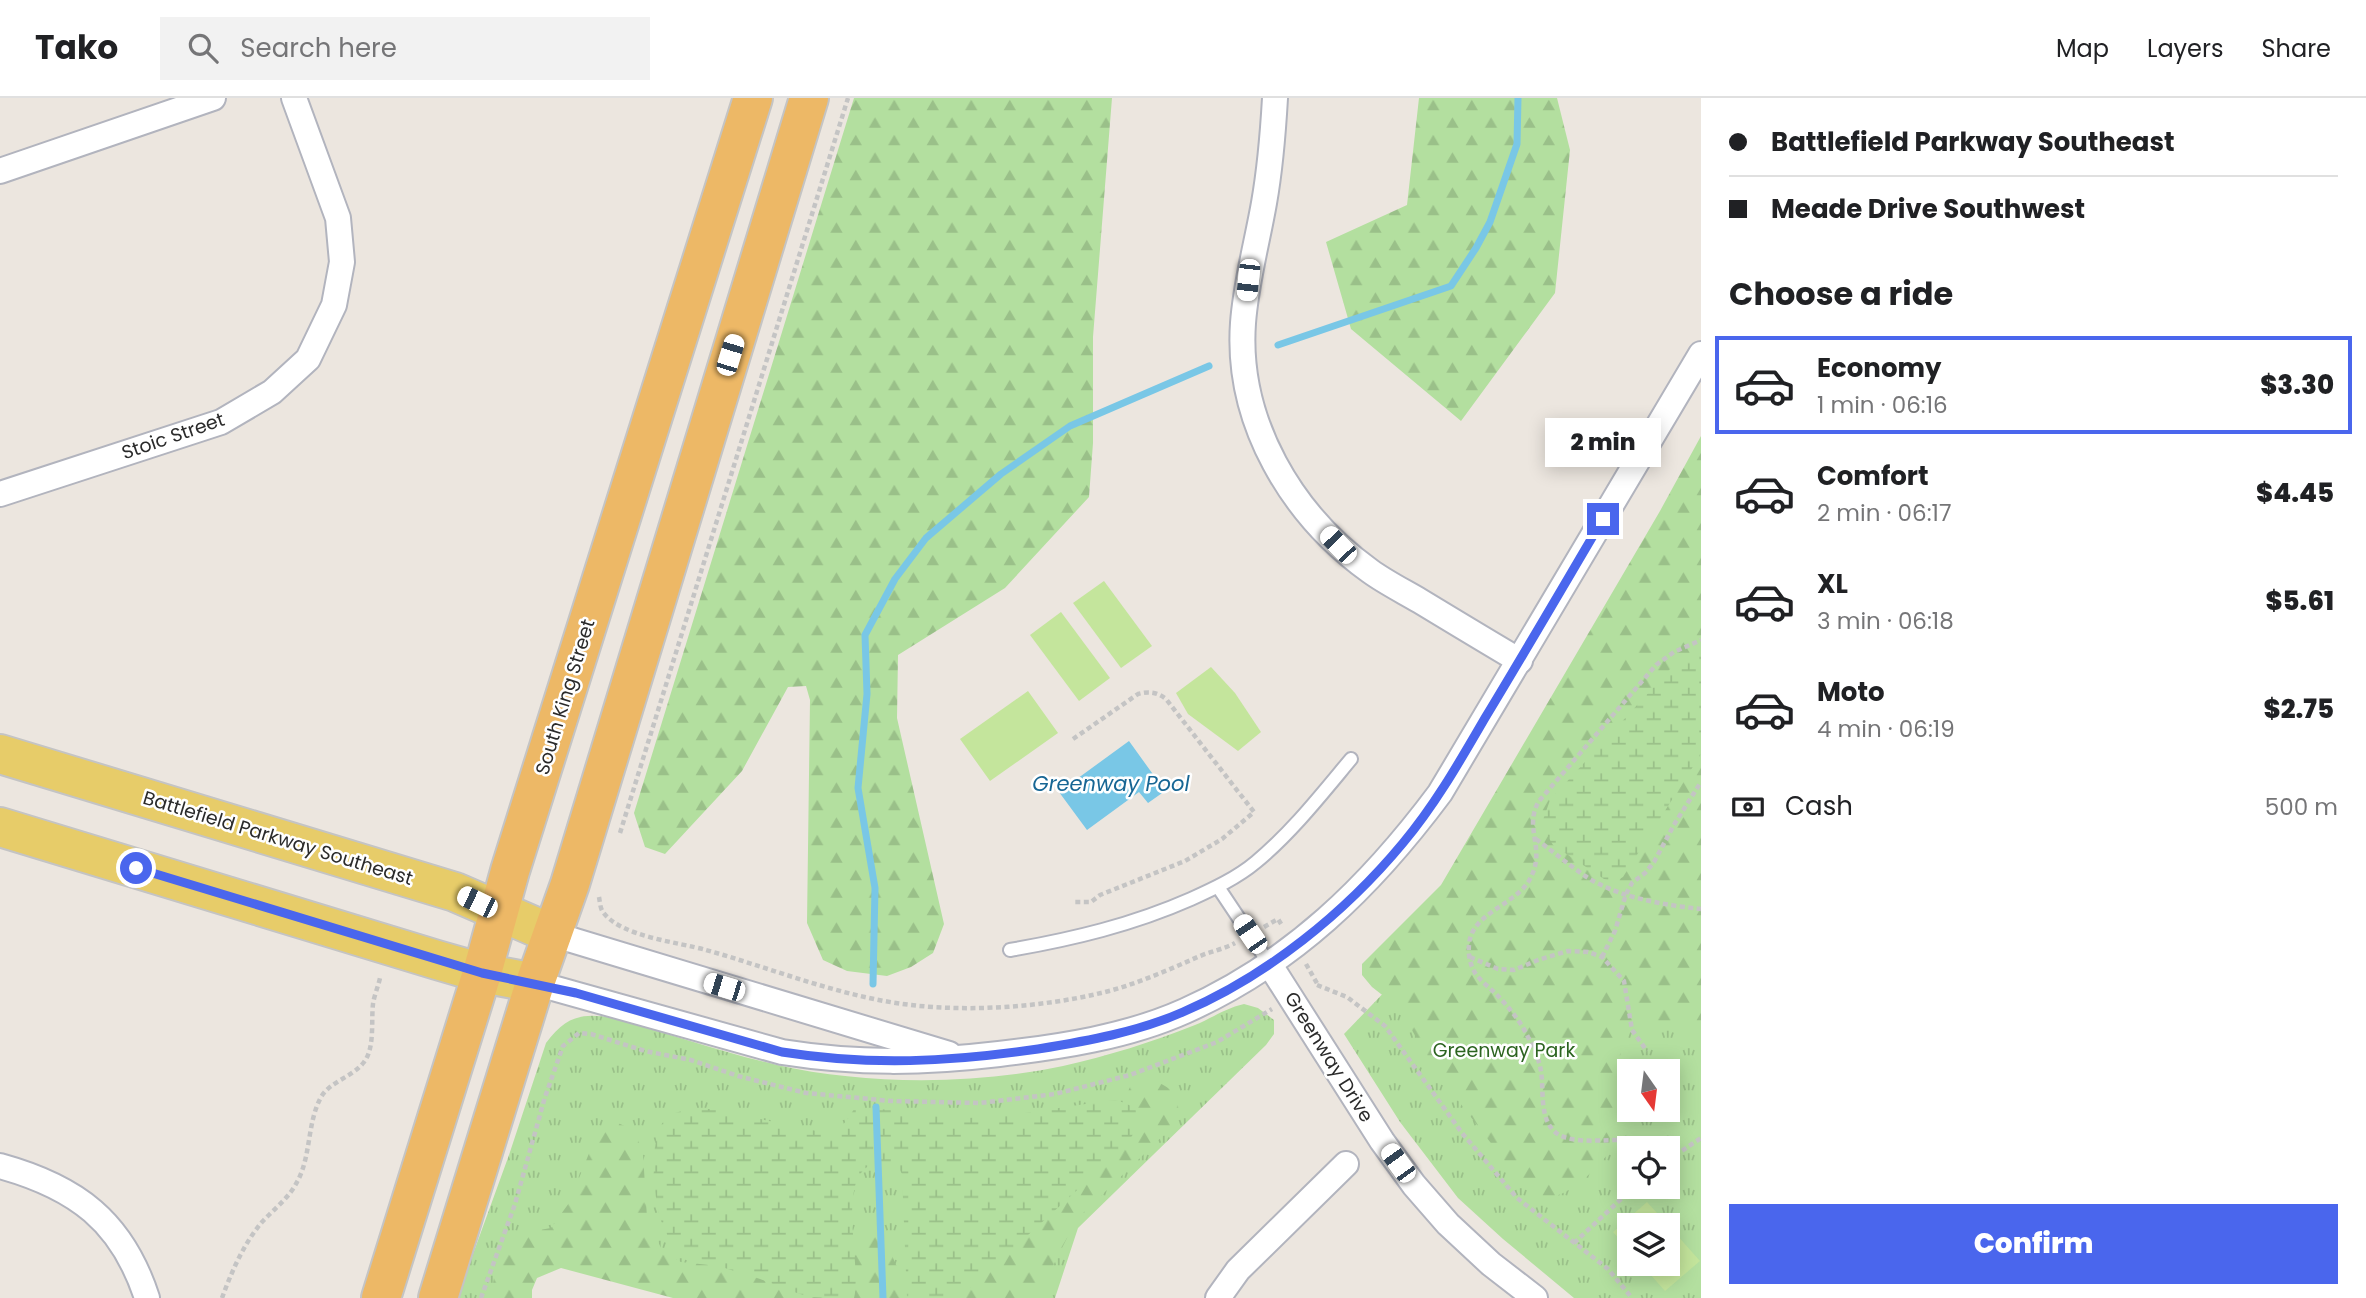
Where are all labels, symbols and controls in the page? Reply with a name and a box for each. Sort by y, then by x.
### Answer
search box [160,17,650,80]
text: Tako [35,24,118,71]
icon: search [184,29,222,67]
text: Search here [240,30,397,66]
text: Map [2056,32,2109,65]
text: Layers [2147,32,2223,65]
text: Share [2261,32,2331,65]
text: Battlefield Parkway Southeast [1771,124,2175,160]
text: Meade Drive Southwest [1771,191,2085,227]
car [1236,258,1261,302]
text: Choose a ride [1729,271,1953,316]
car [714,332,747,378]
text: Economy [1817,350,1941,386]
icon: car [1733,354,1796,417]
text: $3.30 [2260,367,2334,403]
text: 1 min · 06:16 [1817,389,1948,421]
street label: Stoic Street [118,406,228,466]
callout: 2 min [1545,418,1661,466]
text: 2 min [1571,426,1635,458]
text: Comfort [1817,458,1929,494]
icon: car [1733,462,1796,525]
text: $4.45 [2256,475,2334,511]
text: 2 min · 06:17 [1817,497,1951,529]
route end [1587,503,1619,535]
car [1316,523,1361,567]
text: XL [1817,566,1848,602]
icon: car [1733,570,1796,633]
text: $5.61 [2265,583,2334,619]
text: 3 min · 06:18 [1817,605,1954,637]
street label: South King Street [528,616,602,778]
text: Moto [1817,674,1885,710]
icon: car [1733,678,1796,741]
text: $2.75 [2264,691,2334,727]
text: 4 min · 06:19 [1817,713,1955,745]
water label: Greenway Pool [1032,769,1191,798]
street label: Battlefield Parkway Southeast [140,784,416,892]
icon: cash [1729,788,1767,826]
text: Cash [1785,788,1853,824]
text: 500 m [2265,791,2338,823]
route start [120,852,152,884]
car [454,883,501,921]
car [1230,911,1271,957]
car [701,971,748,1003]
street label: Greenway Drive [1278,986,1380,1128]
park label: Greenway Park [1433,1037,1575,1064]
north arrow [1617,1059,1680,1122]
map controls [1617,1059,1680,1276]
button: locate [1617,1136,1680,1199]
car [1378,1140,1419,1186]
button: Confirm [1729,1204,2338,1284]
button: layers [1617,1213,1680,1276]

